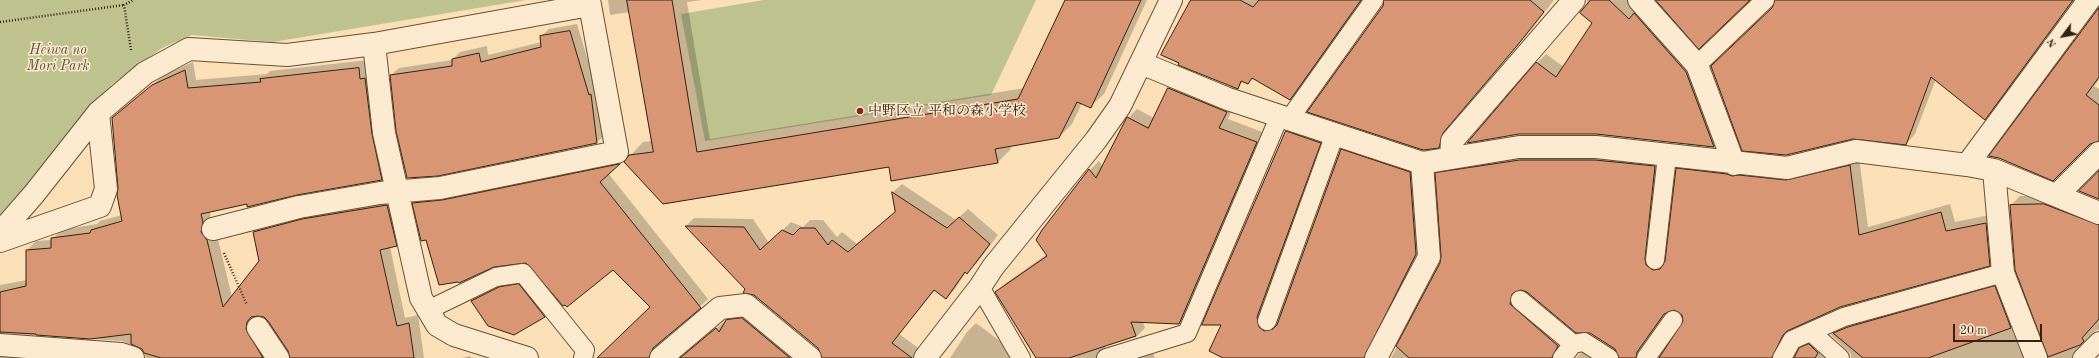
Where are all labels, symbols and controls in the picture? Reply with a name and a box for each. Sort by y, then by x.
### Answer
north arrow [2043,16,2083,56]
text: N [2046,36,2059,49]
park label: Heiwa no Mori Park [27,42,89,74]
place label: 中野区立 平和の森小学校 [868,103,1026,119]
marker: 中野区立 平和の森小学校 [855,106,865,116]
scale bar [1955,316,2044,342]
text: 20 m [1960,325,1987,337]

